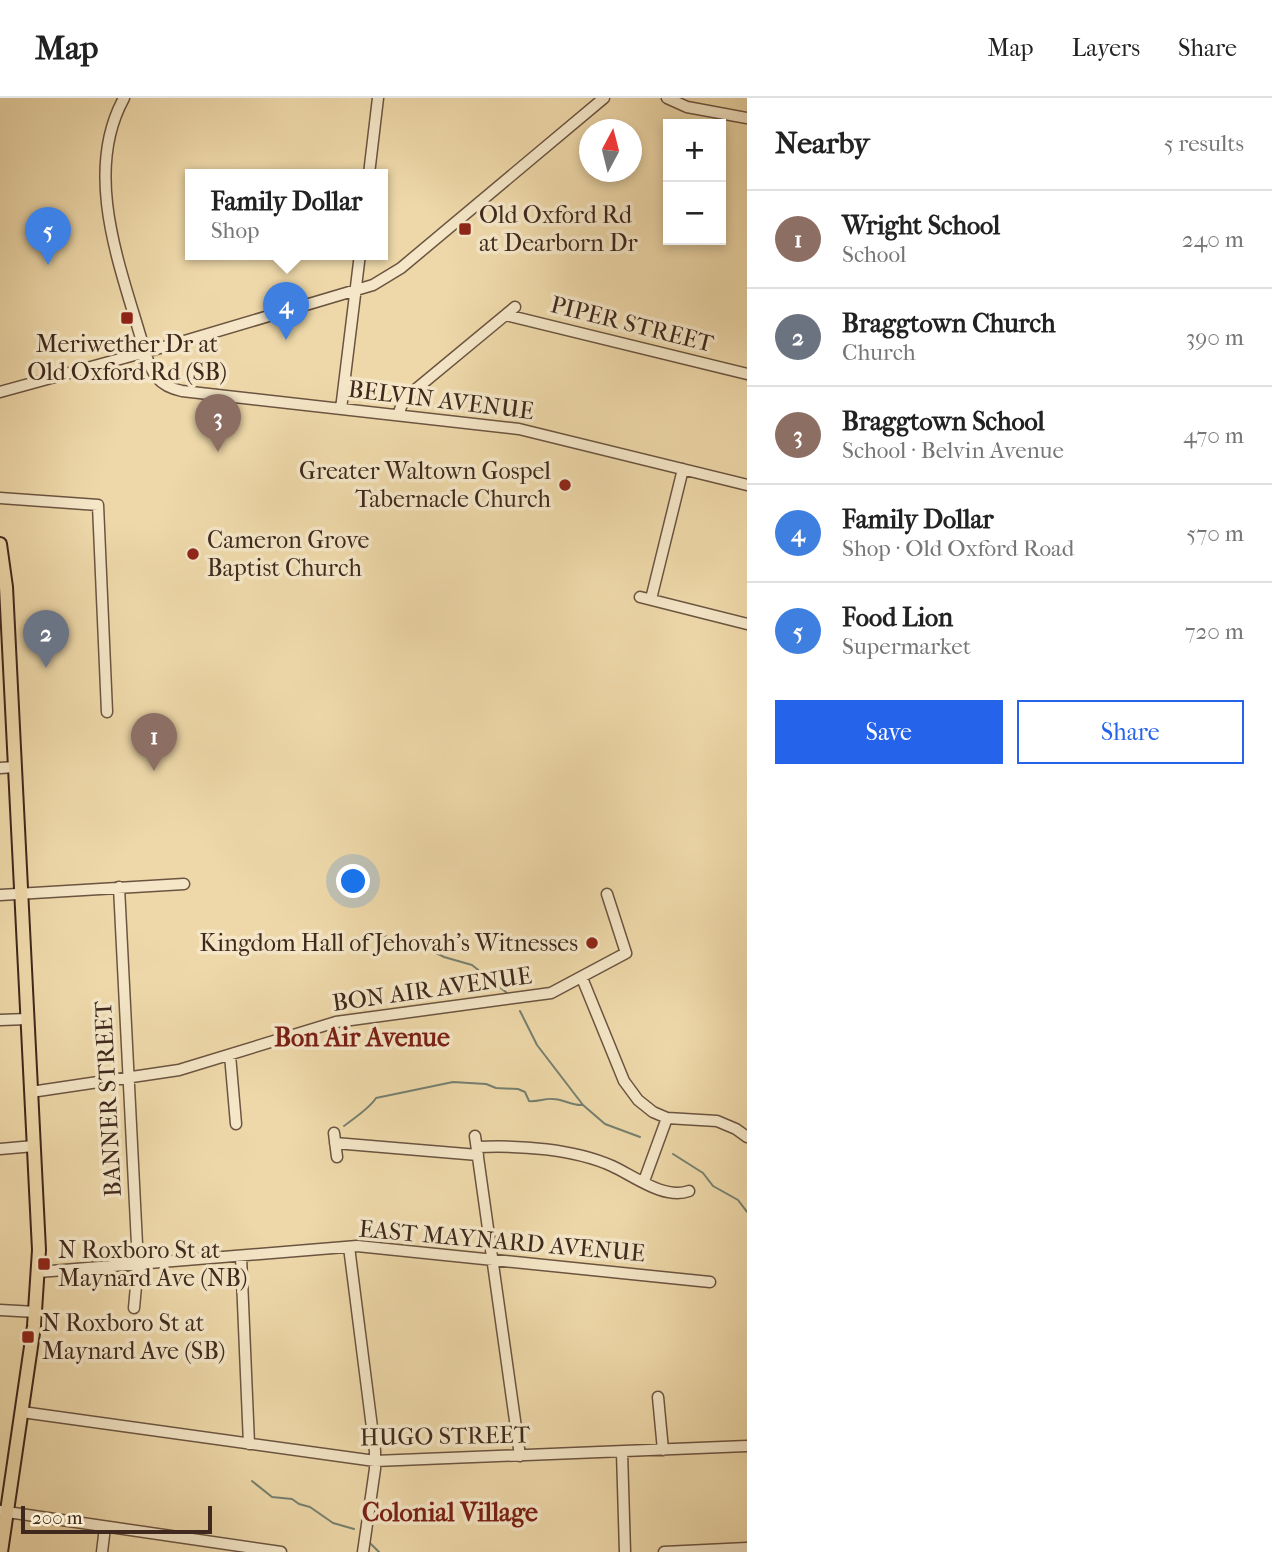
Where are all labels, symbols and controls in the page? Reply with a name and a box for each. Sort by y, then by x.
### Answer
text: Map [35,29,98,68]
text: Map [988,34,1034,62]
text: Layers [1072,34,1140,62]
text: Share [1178,34,1237,62]
north arrow [579,119,642,182]
map controls [663,119,726,245]
button: + [663,119,726,182]
text: Nearby [775,126,870,161]
text: 5 results [1164,130,1244,157]
popup [185,169,388,260]
button: − [663,182,726,245]
text: Family Dollar [211,186,362,217]
place label: Old Oxford Rd at Dearborn Dr [479,201,638,257]
pin: 5 [25,207,71,265]
text: Wright School [842,210,1000,241]
text: Shop [211,217,260,244]
marker: Old Oxford Rd at Dearborn Dr [457,221,473,237]
text: 1 [794,226,802,253]
text: 240 m [1182,226,1244,253]
text: School [842,241,906,268]
pin: 4 [263,282,309,340]
street label: PIPER STREET [548,290,717,358]
text: Braggtown Church [842,308,1056,339]
marker: Meriwether Dr at Old Oxford Rd (SB) [119,310,135,326]
text: 2 [792,324,804,351]
text: 390 m [1186,324,1244,351]
place label: Meriwether Dr at Old Oxford Rd (SB) [27,330,227,386]
text: Church [842,339,916,366]
street label: BELVIN AVENUE [346,375,536,425]
pin: 3 [195,394,241,452]
text: Braggtown School [842,406,1045,437]
text: 3 [793,422,803,449]
text: 470 m [1183,422,1244,449]
text: School · Belvin Avenue [842,437,1064,464]
place label: Greater Waltown Gospel Tabernacle Church [299,457,552,513]
marker: Greater Waltown Gospel Tabernacle Church [557,477,573,493]
text: Family Dollar [842,504,994,535]
text: 4 [791,520,805,547]
text: 570 m [1186,520,1244,547]
place label: Cameron Grove Baptist Church [207,526,369,582]
text: Shop · Old Oxford Road [842,535,1074,562]
marker: Cameron Grove Baptist Church [185,546,201,562]
text: Food Lion [842,602,953,633]
pin: 2 [23,610,69,668]
text: 5 [793,618,803,645]
text: 720 m [1184,618,1244,645]
text: Supermarket [842,633,971,660]
button: Save [775,700,1003,764]
button: Share [1017,700,1244,764]
pin: 1 [131,713,177,771]
your location [336,864,370,898]
place label: Kingdom Hall of Jehovah’s Witnesses [199,929,578,957]
marker: Kingdom Hall of Jehovah’s Witnesses [584,935,600,951]
street label: BON AIR AVENUE [331,961,533,1017]
street label: BANNER STREET [89,999,127,1198]
district label: Bon Air Avenue [274,1022,450,1053]
street label: EAST MAYNARD AVENUE [358,1215,646,1267]
place label: N Roxboro St at Maynard Ave (NB) [58,1236,247,1292]
marker: N Roxboro St at Maynard Ave (NB) [36,1256,52,1272]
place label: N Roxboro St at Maynard Ave (SB) [42,1309,226,1365]
marker: N Roxboro St at Maynard Ave (SB) [20,1329,36,1345]
street label: HUGO STREET [360,1421,531,1451]
district label: Colonial Village [362,1497,538,1528]
scale bar [21,1503,212,1535]
text: 200 m [32,1507,83,1529]

